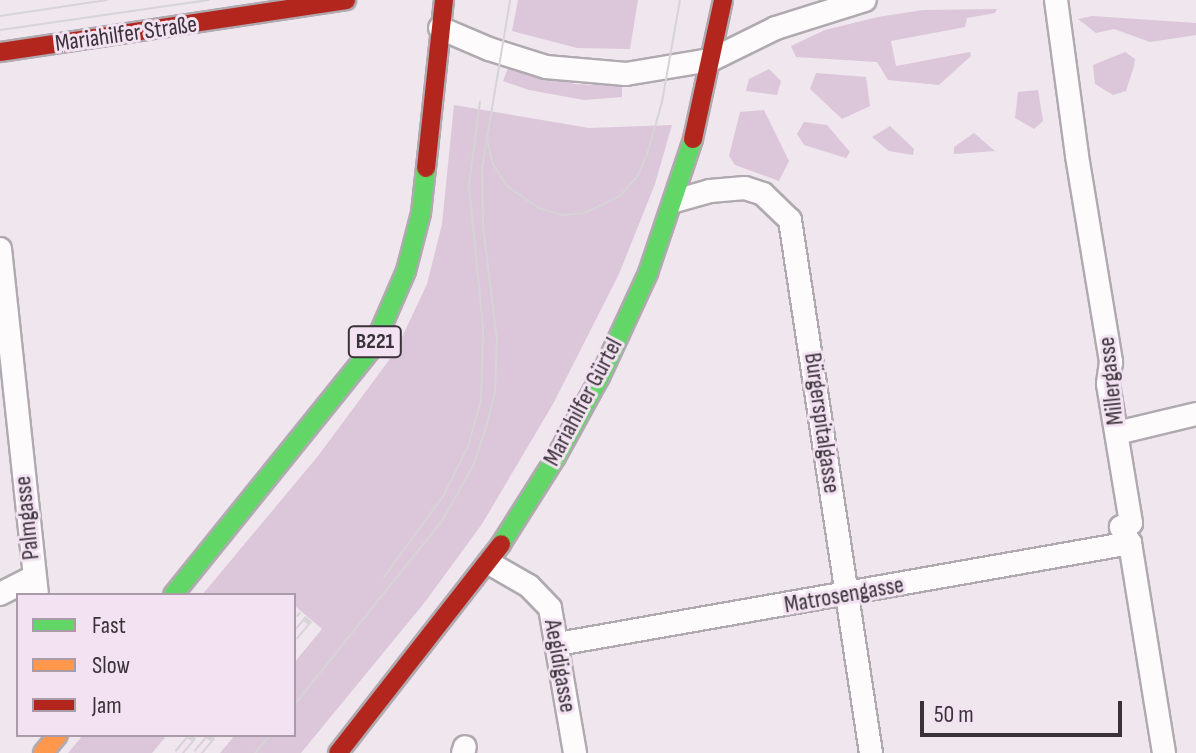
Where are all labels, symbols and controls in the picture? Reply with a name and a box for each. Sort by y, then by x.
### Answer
street label: Mariahilfer Straße [53,10,199,58]
road number: B221 [347,324,403,360]
street label: Mariahilfer Gürtel [537,333,629,471]
street label: Millergasse [1092,335,1130,427]
street label: Bürgerspitalgasse [798,351,846,495]
street label: Palmgasse [8,475,46,561]
street label: Matrosengasse [782,570,906,620]
legend [16,593,296,737]
text: Fast [92,611,126,640]
street label: Aegidigasse [538,617,582,715]
text: Slow [92,651,130,680]
scale bar [924,685,1126,735]
text: Jam [92,691,122,720]
text: 50 m [934,700,974,729]

